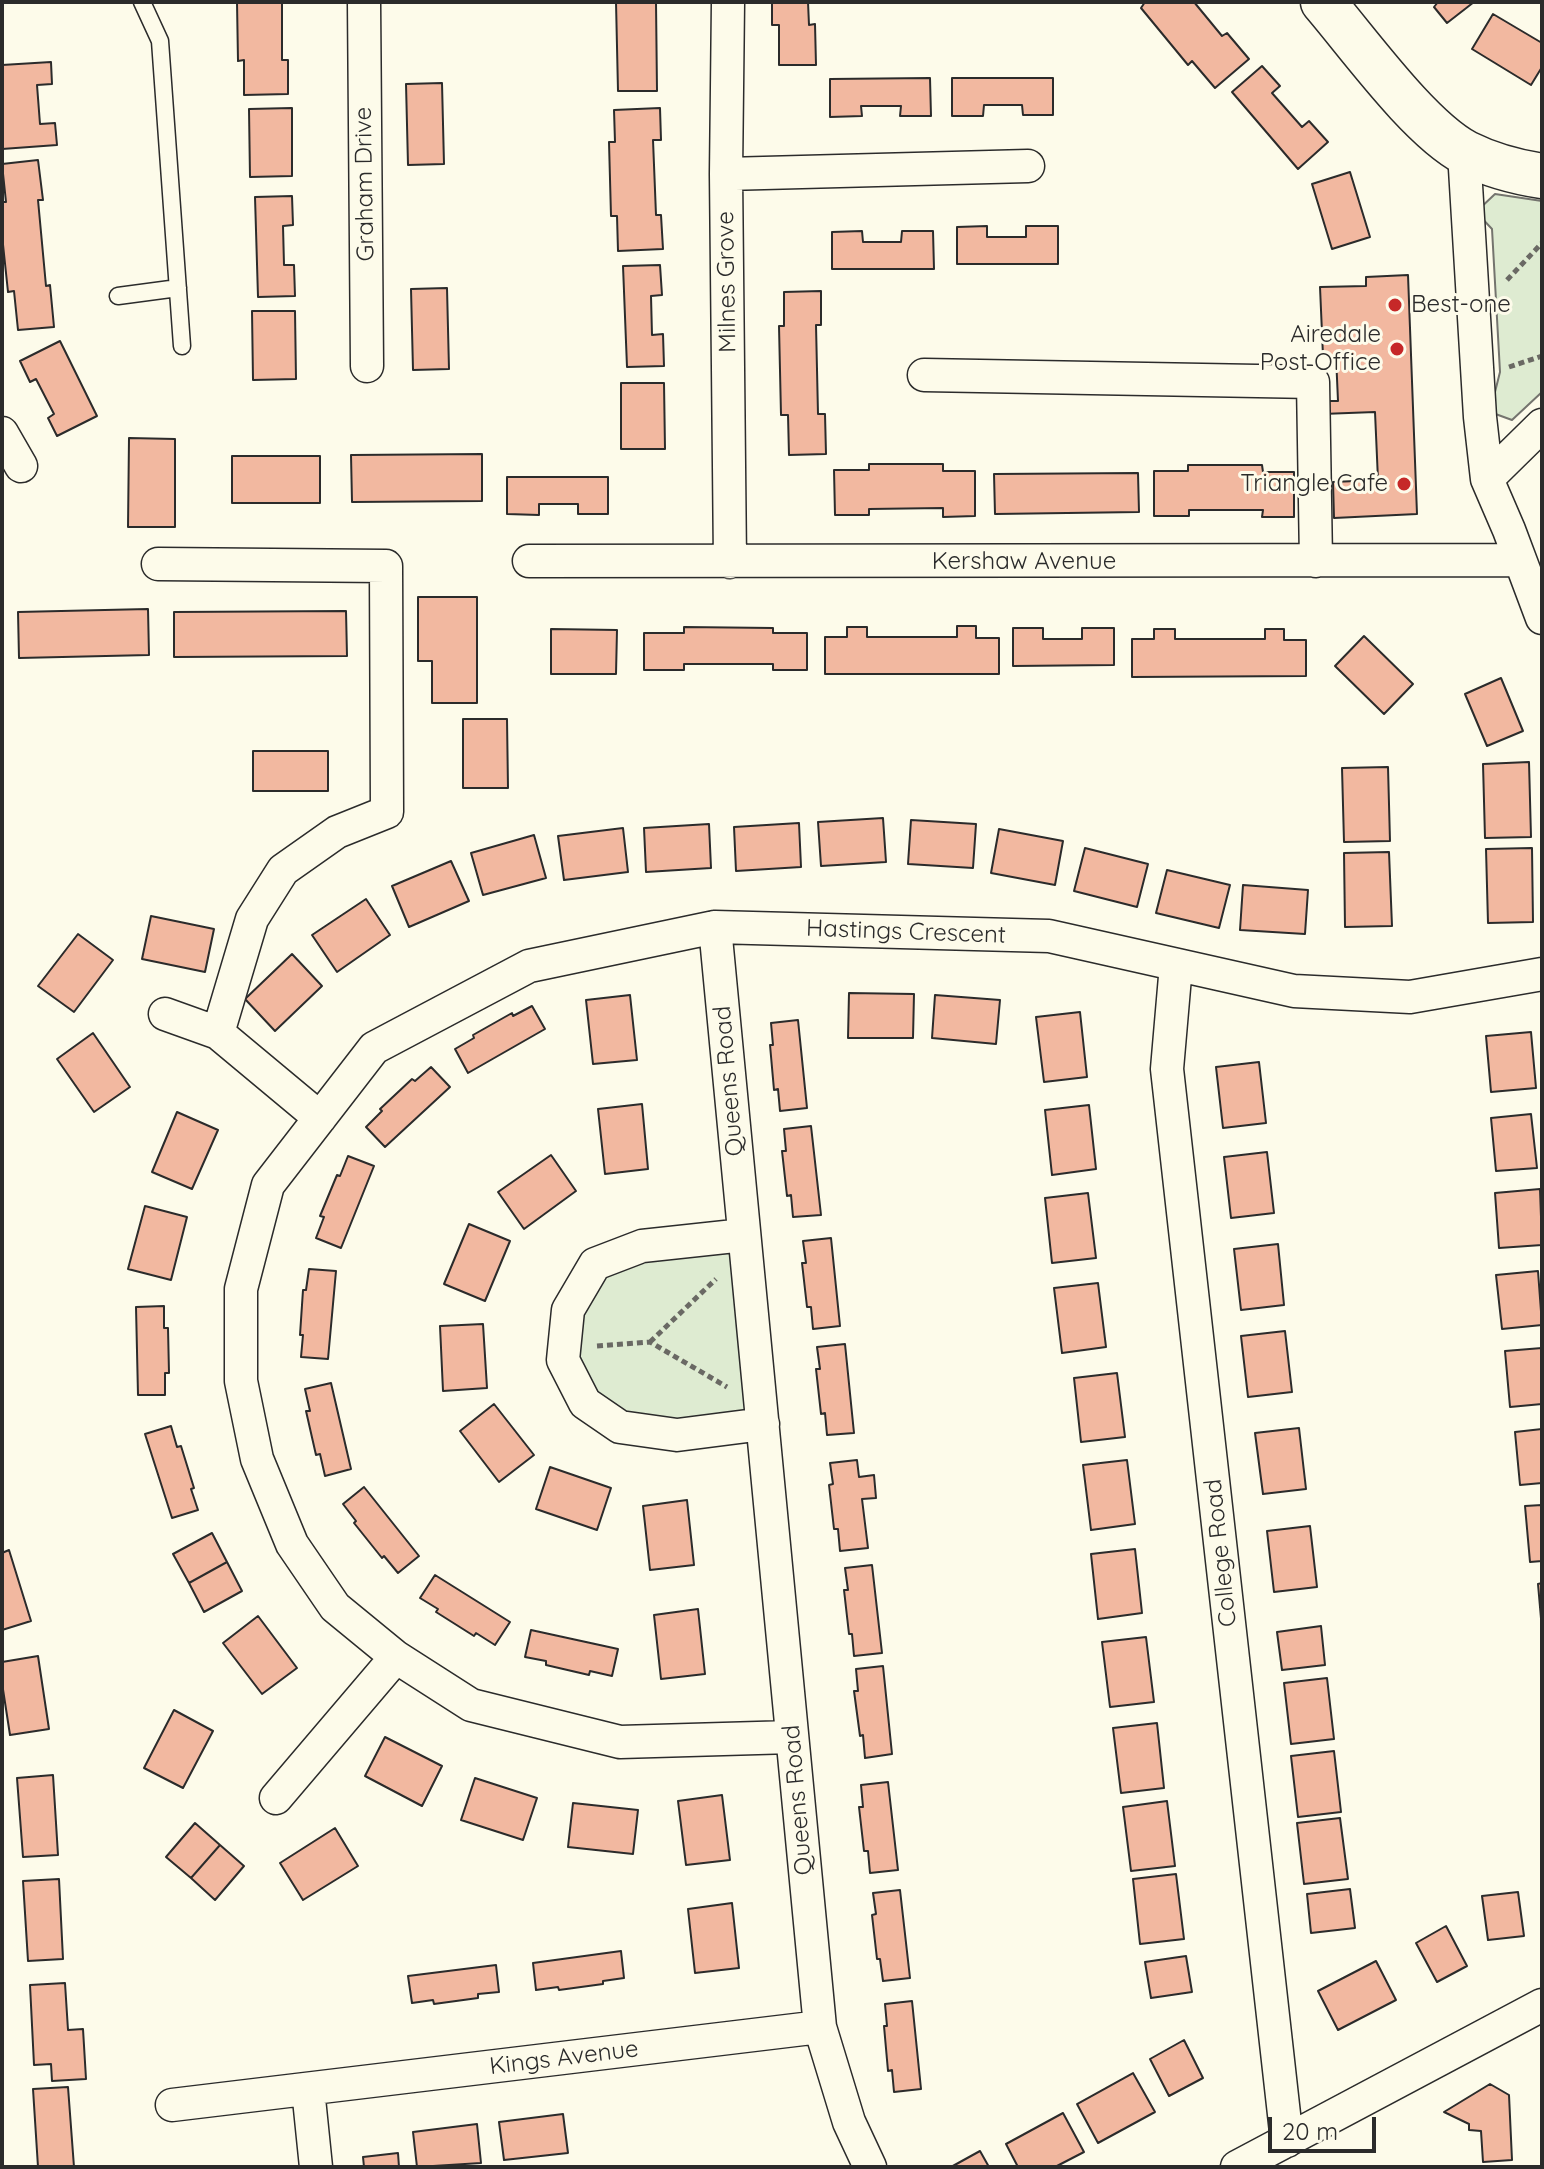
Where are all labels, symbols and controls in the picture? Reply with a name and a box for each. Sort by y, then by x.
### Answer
street label: Graham Drive [349,106,381,262]
street label: Milnes Grove [711,211,743,353]
place label: Best-one [1411,291,1511,319]
marker: Best-one [1386,296,1404,314]
place label: Airedale Post Office [1260,321,1381,377]
marker: Airedale Post Office [1388,340,1406,358]
place label: Triangle Cafe [1240,470,1388,498]
marker: Triangle Cafe [1395,475,1413,493]
street label: Kershaw Avenue [932,548,1116,576]
street label: Hastings Crescent [806,914,1006,950]
street label: Queens Road [708,1005,750,1157]
street label: College Road [1199,1478,1243,1628]
street label: Queens Road [777,1724,819,1876]
street label: Kings Avenue [488,2035,640,2081]
scale bar [1272,2101,1380,2151]
text: 20 m [1282,2116,1338,2146]

